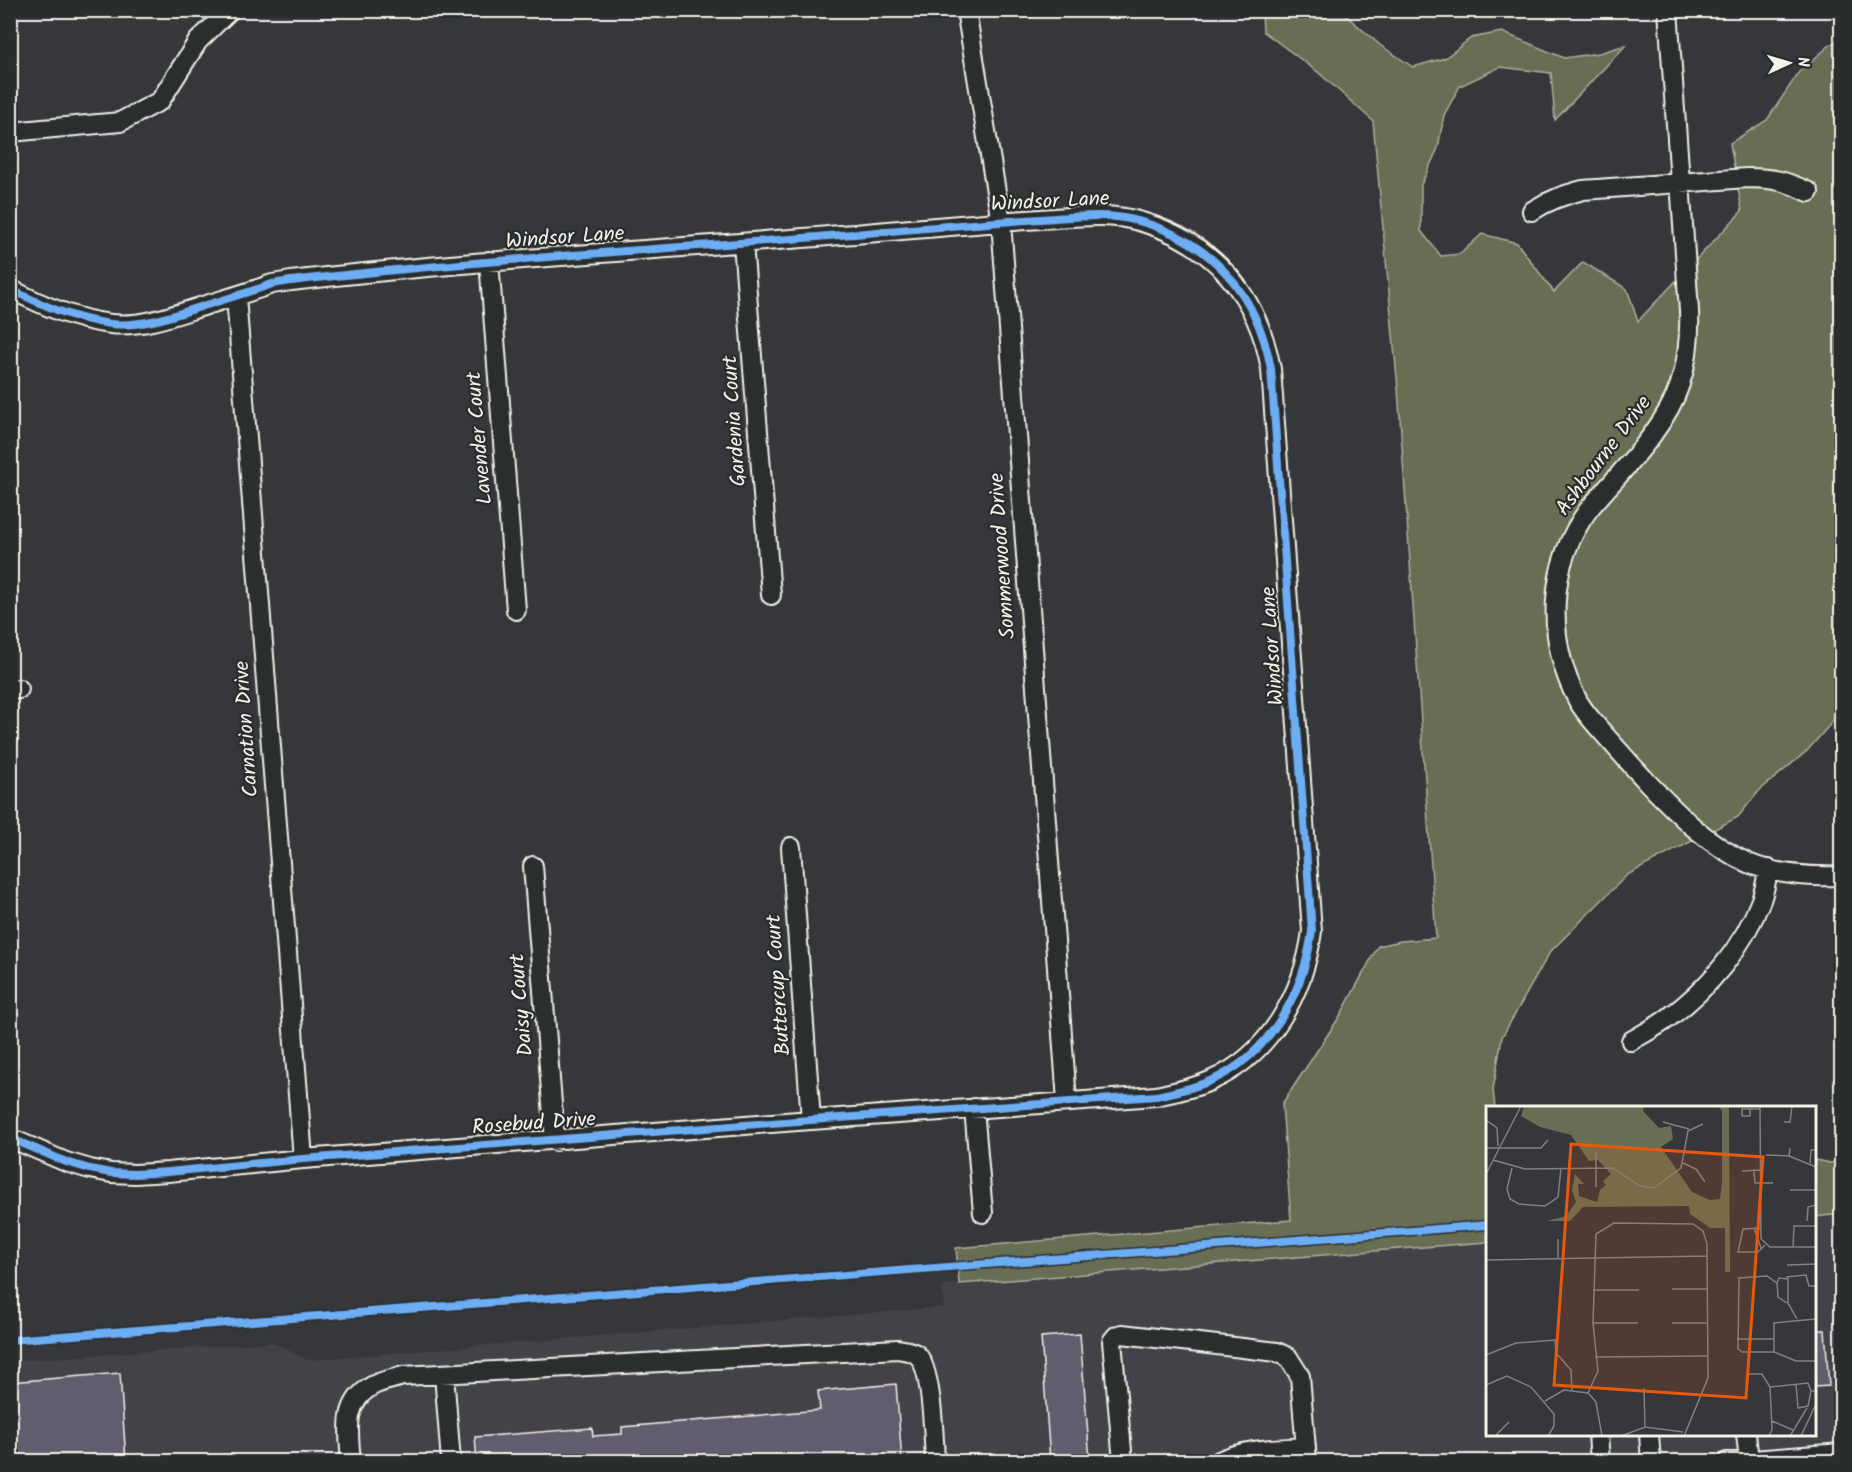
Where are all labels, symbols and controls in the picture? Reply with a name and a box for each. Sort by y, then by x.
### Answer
north arrow [1759,33,1819,93]
text: N [1790,56,1815,68]
street label: Windsor Lane [990,182,1111,222]
street label: Windsor Lane [505,217,626,259]
street label: Gardenia Court [714,353,756,488]
street label: Lavender Court [458,369,502,506]
street label: Ashbourne Drive [1548,388,1661,523]
street label: Sommerwood Drive [981,471,1025,640]
street label: Windsor Lane [1252,585,1294,706]
street label: Carnation Drive [226,659,268,798]
street label: Buttercup Court [758,912,800,1057]
street label: Daisy Court [501,951,543,1058]
street label: Rosebud Drive [471,1103,598,1145]
inset map [1486,1106,1816,1436]

